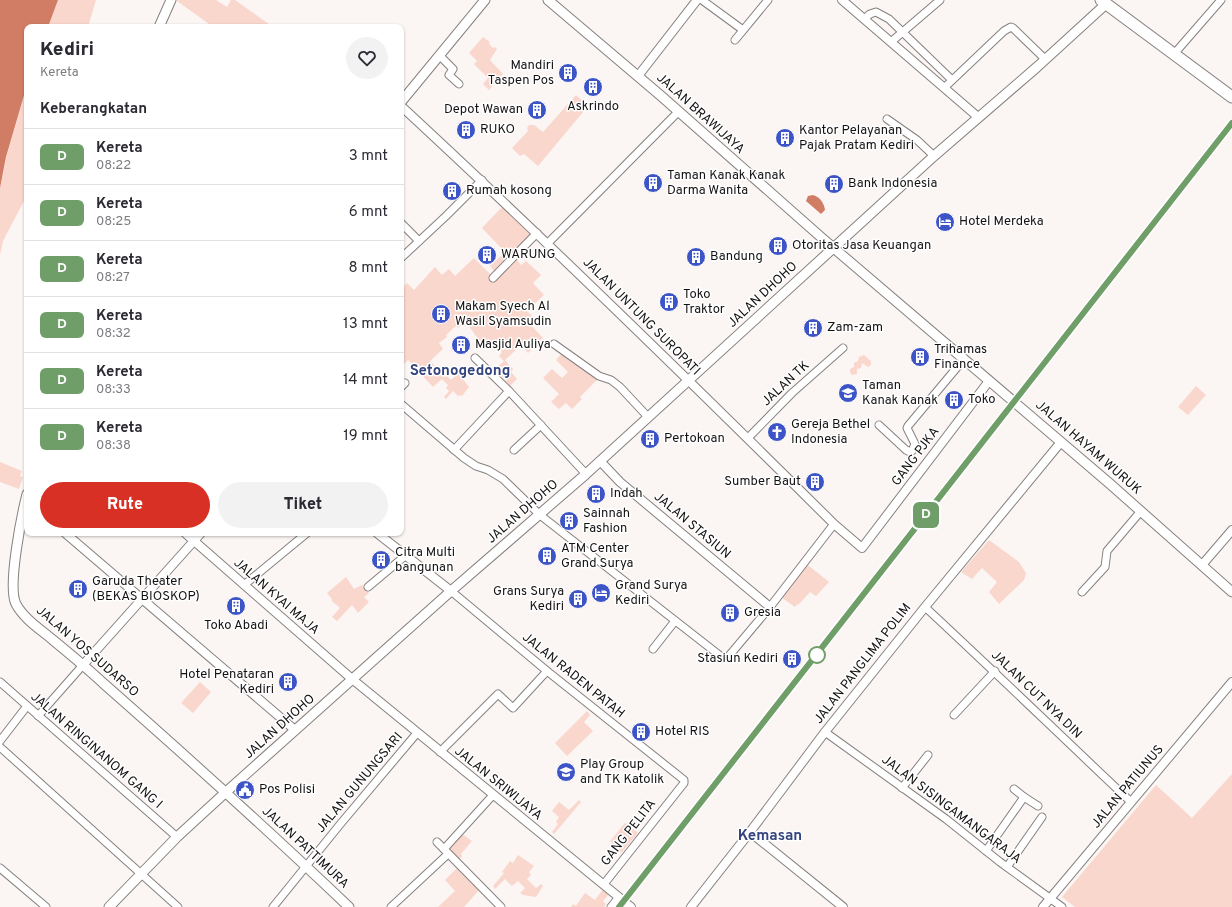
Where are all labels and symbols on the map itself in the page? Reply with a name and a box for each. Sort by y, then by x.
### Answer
place label: Mandiri Taspen Pos [488,58,554,89]
building icon: Mandiri Taspen Pos [557,62,579,84]
street label: JALAN BRAWIJAYA [653,70,748,158]
building icon: Askrindo [582,76,604,98]
building icon: Depot Wawan [526,99,548,121]
place label: Askrindo [567,99,619,115]
place label: Depot Wawan [444,102,523,118]
building icon: RUKO [455,119,477,141]
place label: RUKO [480,122,515,138]
place label: Kantor Pelayanan Pajak Pratam Kediri [799,123,914,154]
building icon: Kantor Pelayanan Pajak Pratam Kediri [774,127,796,149]
place label: Taman Kanak Kanak Darma Wanita [667,168,785,199]
building icon: Taman Kanak Kanak Darma Wanita [642,172,664,194]
building icon: Bank Indonesia [823,173,845,195]
place label: Bank Indonesia [848,176,937,192]
building icon: Rumah kosong [441,180,463,202]
place label: Rumah kosong [466,183,552,199]
hotel icon: Hotel Merdeka [934,211,956,233]
place label: Hotel Merdeka [959,214,1044,230]
building icon: Otoritas Jasa Keuangan [767,235,789,257]
place label: Otoritas Jasa Keuangan [792,238,931,254]
building icon: WARUNG [476,244,498,266]
building icon: Bandung [685,246,707,268]
place label: WARUNG [501,247,556,263]
place label: Bandung [710,249,763,265]
street label: JALAN UNTUNG SUROPATI [579,255,703,379]
street label: JALAN DHOHO [725,259,801,331]
place label: Toko Traktor [683,287,725,318]
building icon: Toko Traktor [658,291,680,313]
place label: Makam Syech Al Wasil Syamsudin [455,299,552,330]
building icon: Makam Syech Al Wasil Syamsudin [430,303,452,325]
building icon: Zam-zam [802,317,824,339]
place label: Zam-zam [827,320,883,336]
building icon: Masjid Auliya [450,334,472,356]
place label: Masjid Auliya [475,337,551,353]
place label: Trihamas Finance [934,342,987,373]
building icon: Trihamas Finance [909,346,931,368]
street label: JALAN TK [759,358,813,410]
district label: Setonogedong [410,362,510,381]
place label: Taman Kanak Kanak [862,378,938,409]
school or university icon: Taman Kanak Kanak [837,382,859,404]
building icon: Toko [943,389,965,411]
place label: Toko [968,392,995,408]
street label: JALAN HAYAM WURUK [1032,398,1144,498]
place label: Gereja Bethel Indonesia [791,417,870,448]
church icon: Gereja Bethel Indonesia [766,421,788,443]
street label: GANG PJKA [889,424,943,490]
building icon: Pertokoan [639,428,661,450]
place label: Pertokoan [664,431,725,447]
building icon: Sumber Baut [804,471,826,493]
place label: Sumber Baut [724,474,801,490]
street label: JALAN DHOHO [484,477,562,547]
building icon: Indah [585,483,607,505]
place label: Indah [610,486,643,502]
street label: JALAN STASIUN [650,489,734,563]
line badge: D [913,502,939,528]
place label: Sainnah Fashion [583,506,630,537]
building icon: Sainnah Fashion [558,510,580,532]
place label: ATM Center Grand Surya [561,541,633,572]
place label: Citra Multi bangunan [395,545,455,576]
building icon: ATM Center Grand Surya [536,545,558,567]
building icon: Citra Multi bangunan [370,549,392,571]
street label: JALAN KYAI MAJA [230,555,322,639]
place label: Garuda Theater (BEKAS BIOSKOP) [92,574,200,605]
building icon: Garuda Theater (BEKAS BIOSKOP) [67,578,89,600]
place label: Grand Surya Kediri [615,578,687,609]
hotel icon: Grand Surya Kediri [590,582,612,604]
place label: Grans Surya Kediri [493,584,564,615]
building icon: Grans Surya Kediri [567,588,589,610]
building icon: Toko Abadi [225,595,247,617]
street label: JALAN PANGLIMA POLIM [811,601,915,727]
building icon: Gresia [719,602,741,624]
street label: JALAN YOS SUDARSO [32,603,142,701]
place label: Gresia [744,605,781,621]
place label: Toko Abadi [204,618,268,634]
street label: JALAN RADEN PATAH [519,630,627,722]
unlabelled marker [808,646,826,664]
building icon: Stasiun Kediri [781,648,803,670]
street label: JALAN CUT NYA DIN [987,648,1085,742]
place label: Stasiun Kediri [697,651,778,667]
place label: Hotel Penataran Kediri [179,667,274,698]
building icon: Hotel Penataran Kediri [277,671,299,693]
street label: JALAN RINGINANOM GANG I [27,689,165,813]
street label: JALAN DHOHO [241,691,319,763]
building icon: Hotel RIS [630,721,652,743]
place label: Hotel RIS [655,724,710,740]
street label: JALAN GUNUNGSARI [313,730,407,836]
street label: JALAN PATIUNUS [1089,742,1167,832]
street label: JALAN SRIWIJAYA [451,744,545,824]
street label: JALAN SISINGAMANGARAJA [878,752,1024,868]
place label: Play Group and TK Katolik [580,757,664,788]
school or university icon: Play Group and TK Katolik [555,761,577,783]
public building icon: Pos Polisi [234,779,256,801]
place label: Pos Polisi [259,782,315,798]
street label: GANG PELITA [598,796,660,870]
street label: JALAN PATTIMURA [258,804,352,893]
district label: Kemasan [738,827,802,846]

